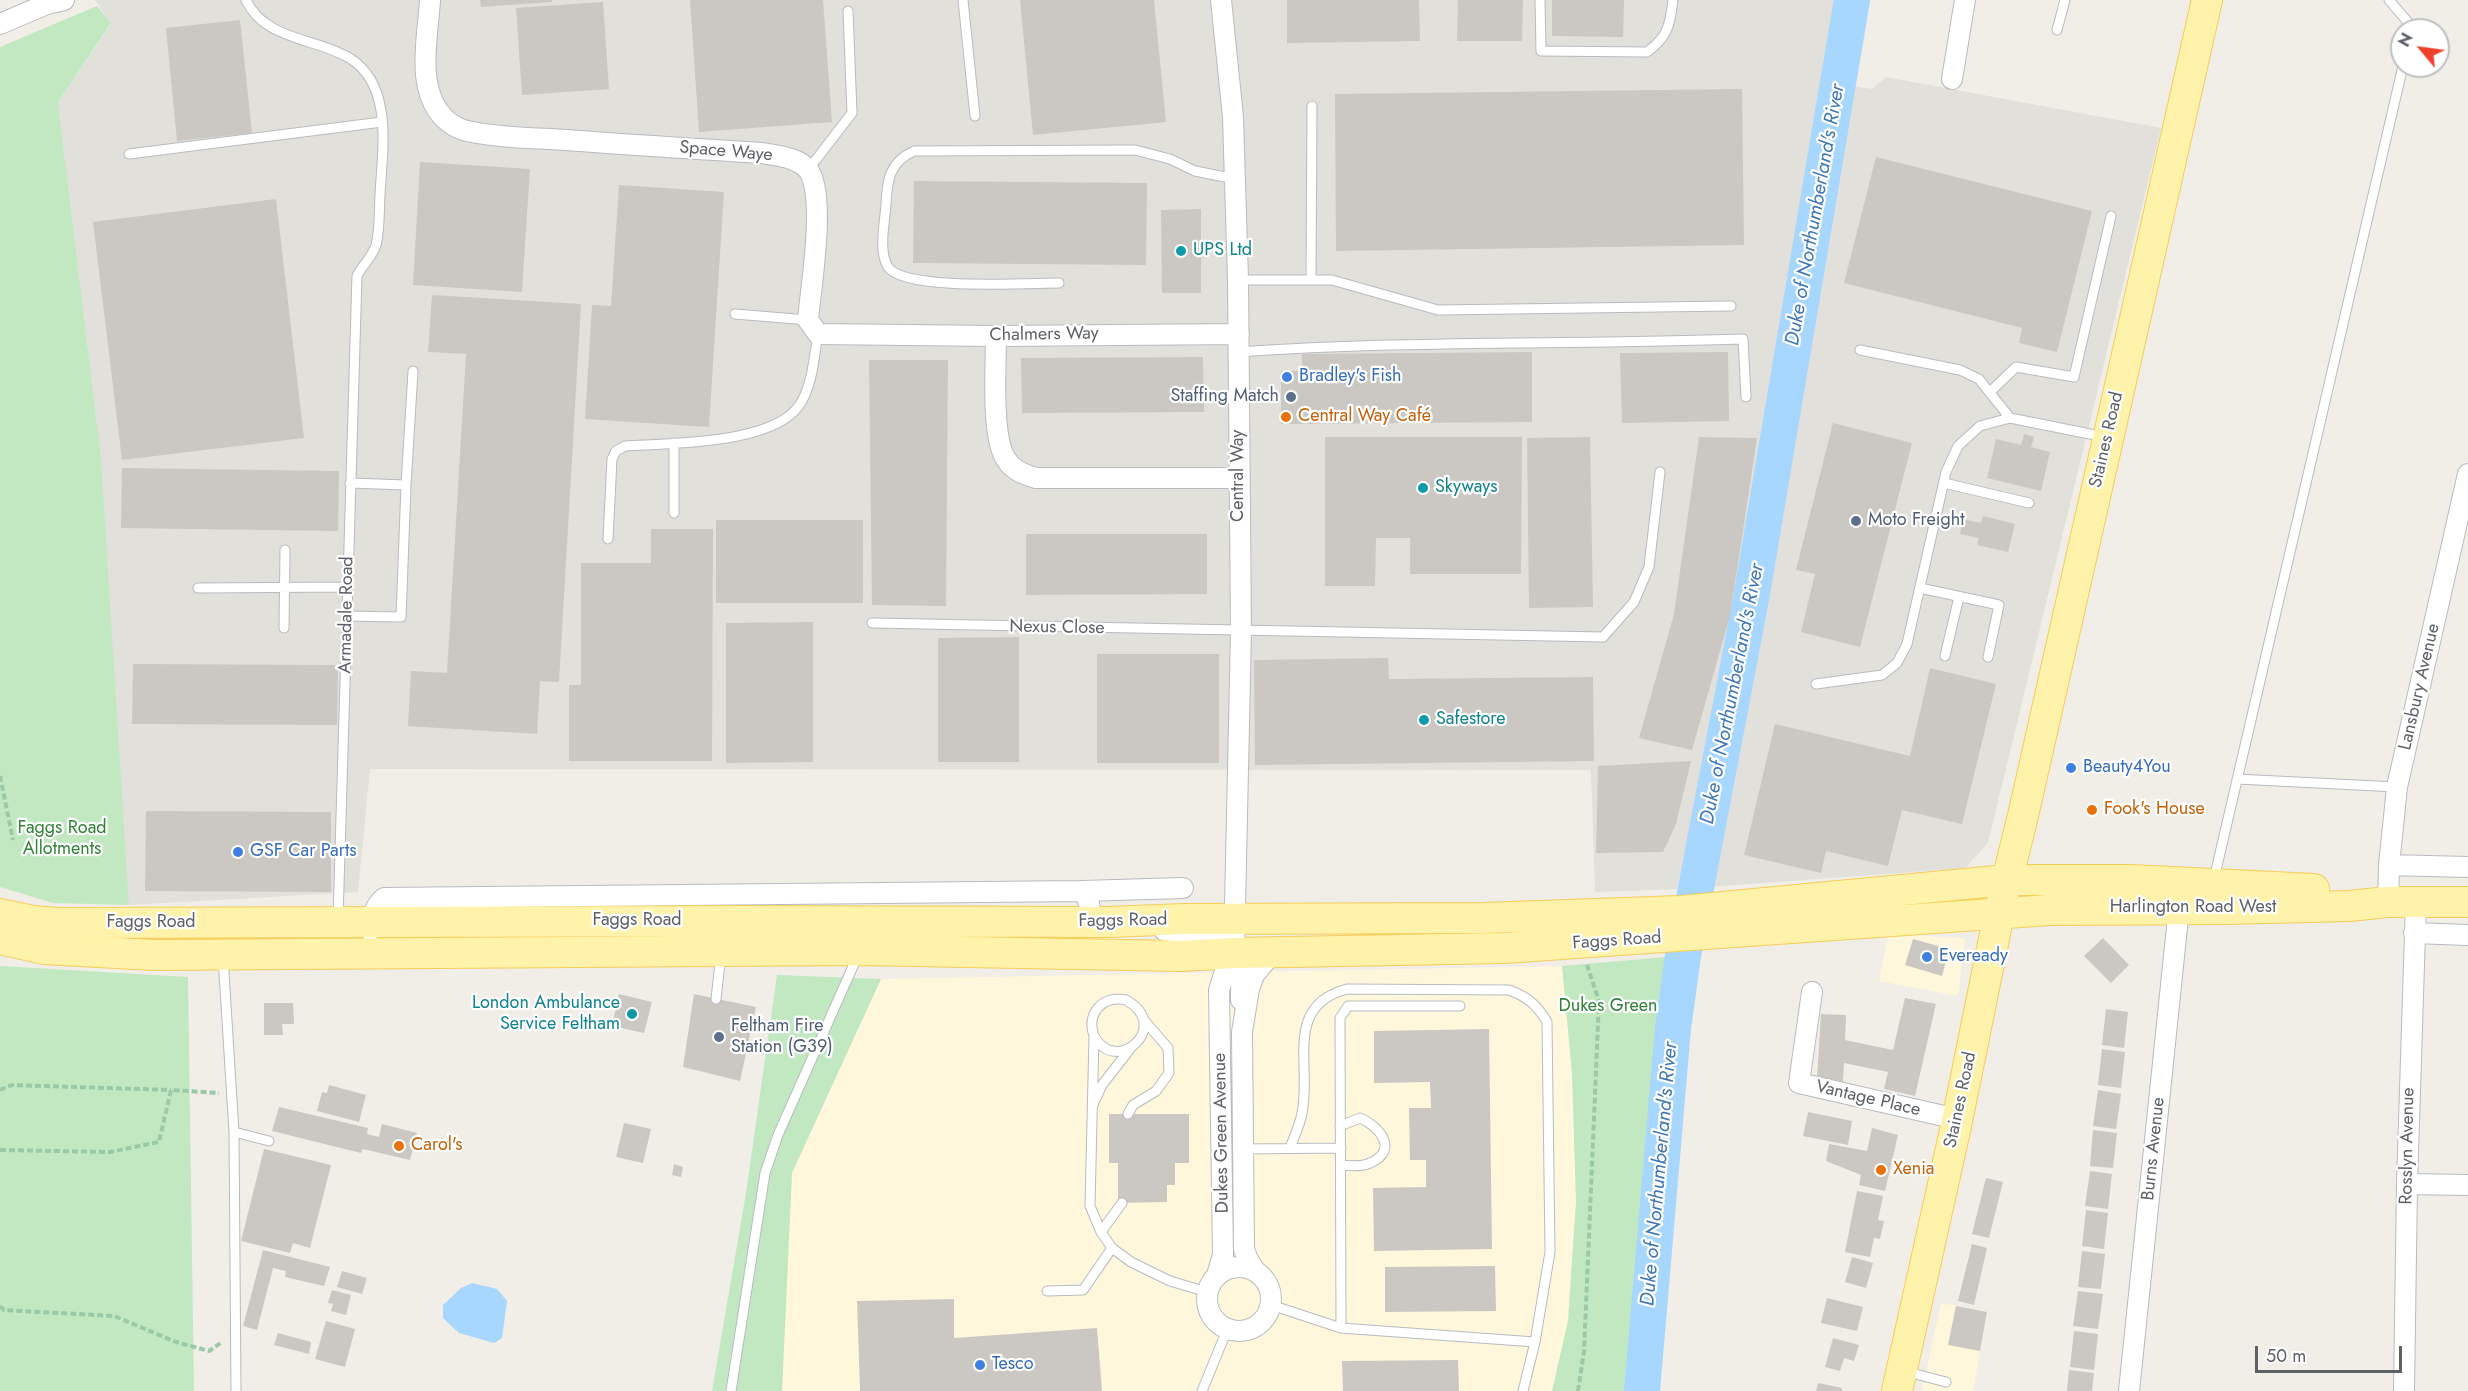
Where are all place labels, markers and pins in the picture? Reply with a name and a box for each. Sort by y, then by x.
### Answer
place label: UPS Ltd [1193,240,1252,262]
marker: UPS Ltd [1174,244,1188,258]
place label: Bradley's Fish [1299,366,1402,388]
marker: Bradley's Fish [1280,370,1294,384]
place label: Staffing Match [1170,386,1279,408]
marker: Staffing Match [1284,390,1298,404]
place label: Central Way Café [1298,406,1431,428]
marker: Central Way Café [1279,410,1293,424]
place label: Skyways [1435,477,1497,499]
marker: Skyways [1416,481,1430,495]
place label: Moto Freight [1868,510,1964,532]
marker: Moto Freight [1849,514,1863,528]
place label: Safestore [1436,709,1506,731]
marker: Safestore [1417,713,1431,727]
place label: Beauty4You [2083,757,2171,779]
marker: Beauty4You [2064,761,2078,775]
place label: Fook's House [2104,799,2205,821]
marker: Fook's House [2085,803,2099,817]
place label: GSF Car Parts [250,841,357,863]
marker: GSF Car Parts [231,845,245,859]
place label: Eveready [1939,946,2008,968]
marker: Eveready [1920,950,1934,964]
place label: London Ambulance Service Feltham [472,993,620,1036]
marker: London Ambulance Service Feltham [625,1007,639,1021]
place label: Feltham Fire Station (G39) [731,1016,833,1058]
marker: Feltham Fire Station (G39) [712,1030,726,1044]
place label: Carol's [411,1135,462,1157]
marker: Carol's [392,1139,406,1153]
place label: Xenia [1893,1159,1935,1181]
marker: Xenia [1874,1163,1888,1177]
place label: Tesco [992,1354,1034,1376]
marker: Tesco [973,1358,987,1372]

